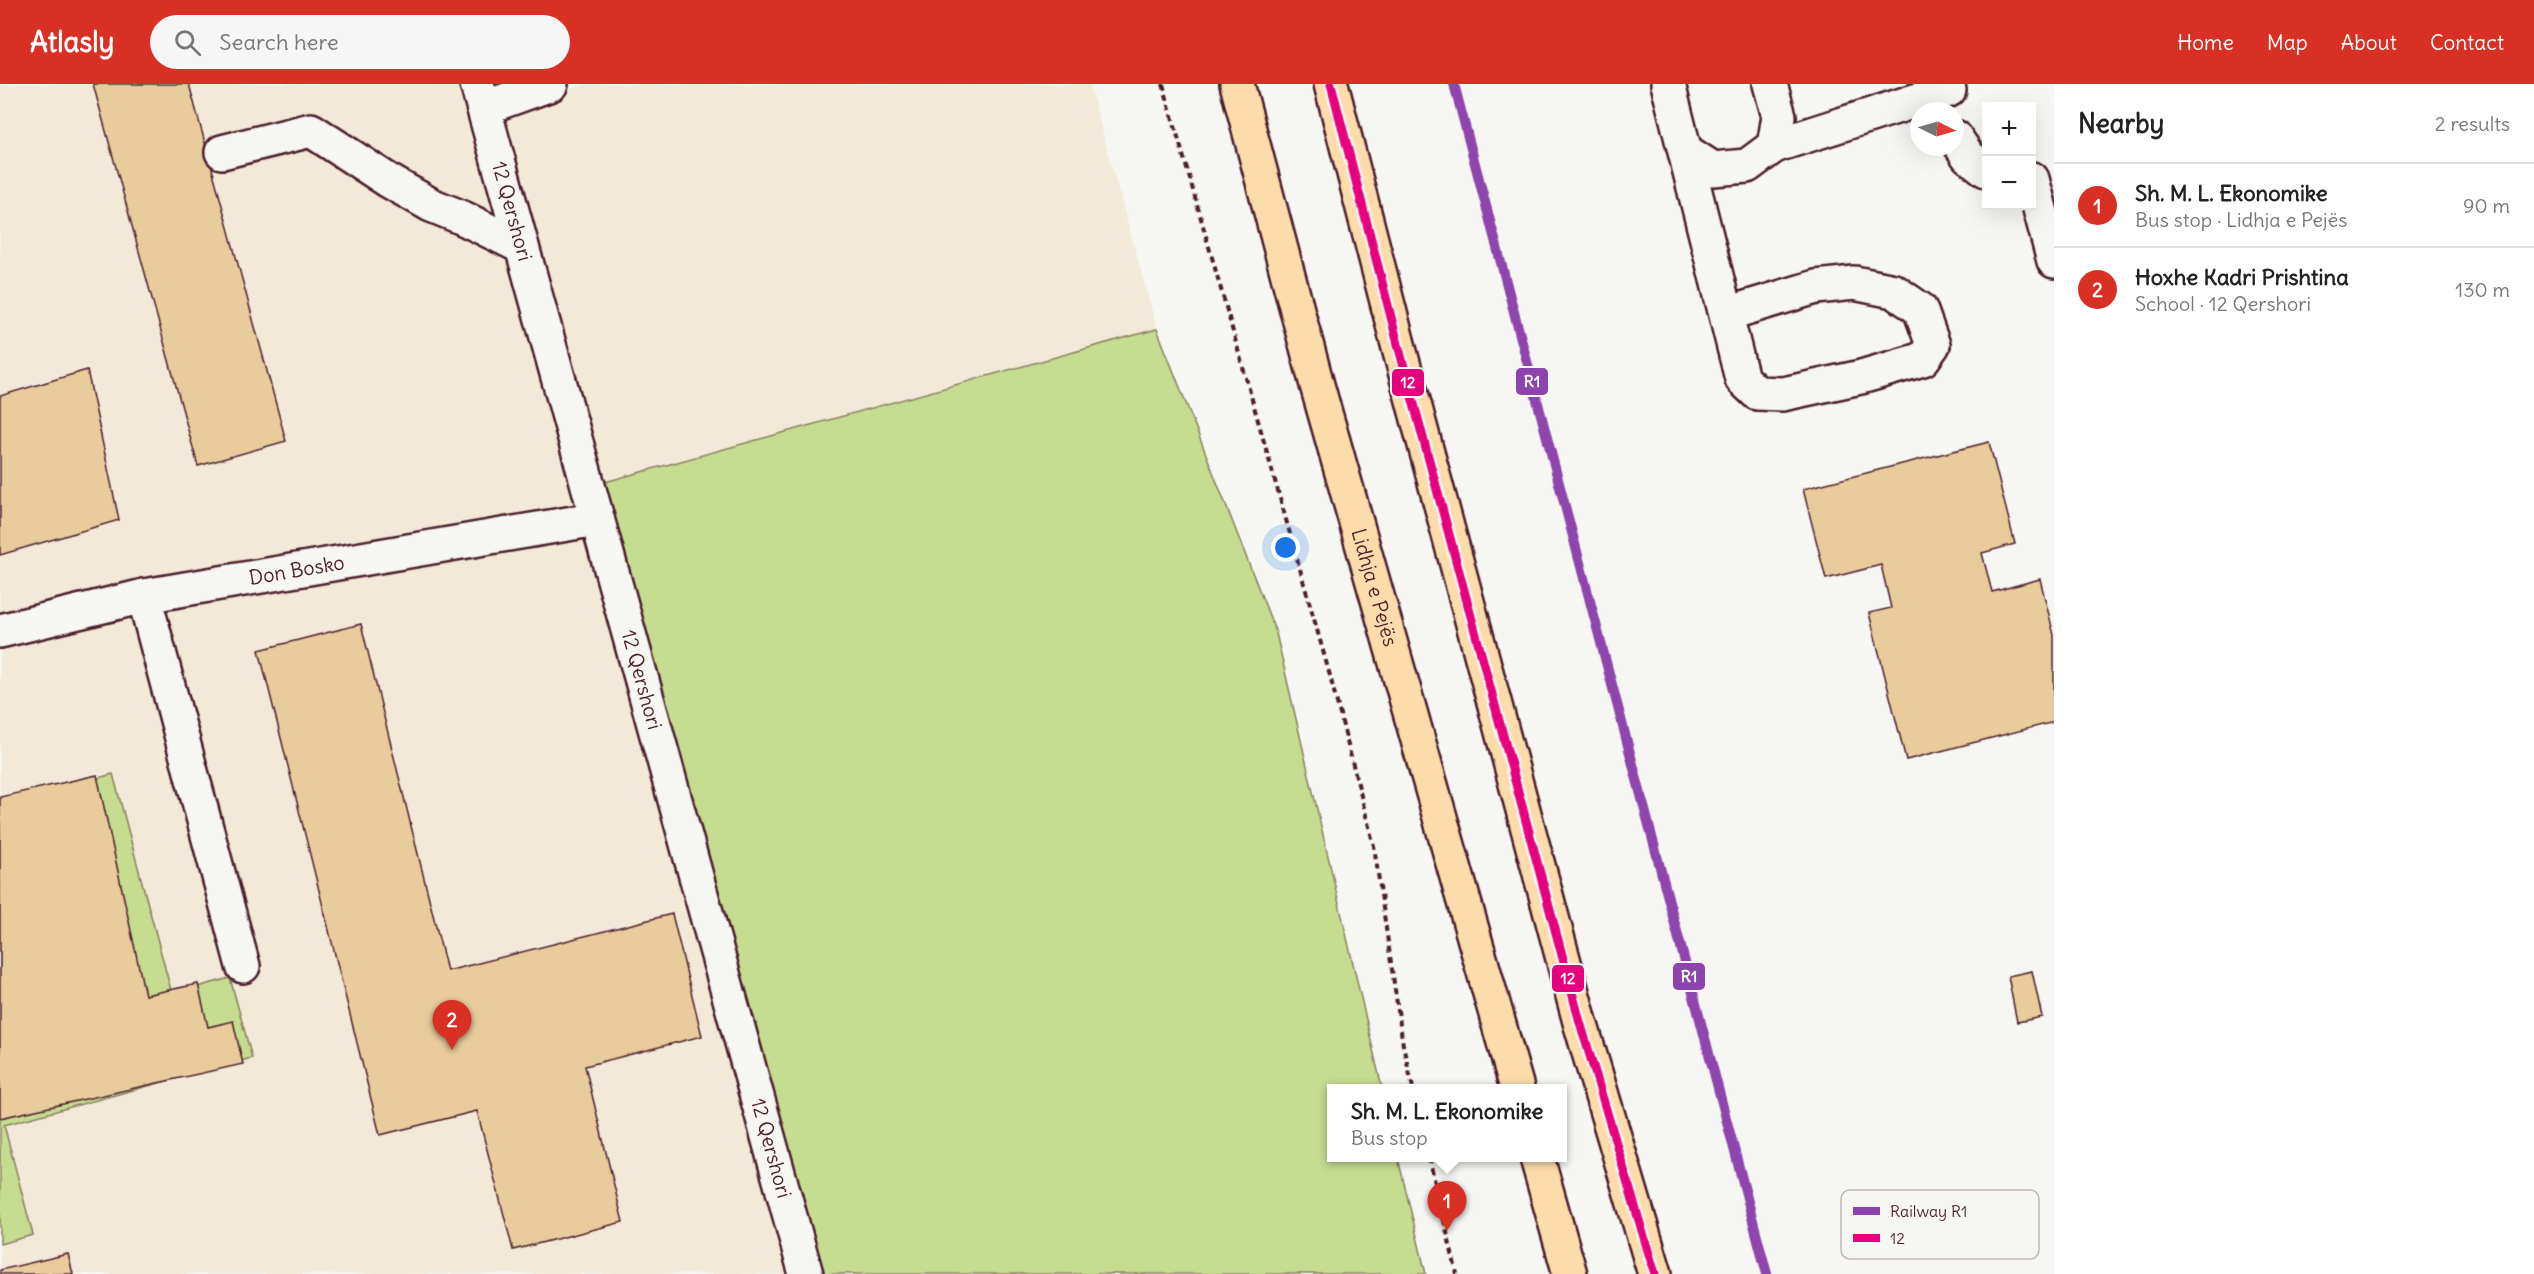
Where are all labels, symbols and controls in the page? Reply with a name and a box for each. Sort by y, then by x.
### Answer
search box [150,15,570,69]
text: Atlasly [30,24,114,60]
icon: search [171,26,204,59]
text: Search here [219,28,339,56]
text: Home [2177,29,2234,56]
text: Map [2267,29,2308,56]
text: About [2341,29,2397,56]
text: Contact [2430,29,2504,56]
north arrow [1910,102,1964,156]
map controls [1982,102,2036,210]
button: + [1982,102,2036,156]
text: Nearby [2078,107,2164,140]
text: 2 results [2435,111,2510,136]
button: − [1982,156,2036,210]
street label: 12 Qershori [487,158,538,264]
text: Sh. M. L. Ekonomike [2135,179,2328,207]
text: 1 [2094,193,2101,218]
text: 90 m [2463,193,2510,218]
text: Bus stop · Lidhja e Pejës [2135,207,2347,232]
text: Hoxhe Kadri Prishtina [2135,263,2349,291]
text: 2 [2092,277,2103,302]
text: 130 m [2455,277,2510,302]
text: School · 12 Qershori [2135,291,2311,316]
line badge: R1 [1515,367,1549,396]
line badge: 12 [1391,368,1425,397]
text: R1 [1524,371,1540,391]
text: 12 [1400,372,1416,392]
street label: Lidhja e Pejës [1346,526,1404,649]
your location [1271,533,1300,562]
street label: Don Bosko [247,549,346,590]
street label: 12 Qershori [616,627,668,732]
line badge: R1 [1672,962,1706,991]
line badge: 12 [1551,964,1585,993]
text: R1 [1681,966,1697,986]
text: 12 [1560,968,1576,988]
pin: 2 [432,1000,472,1050]
popup [1327,1084,1567,1162]
street label: 12 Qershori [746,1095,797,1201]
text: Sh. M. L. Ekonomike [1351,1097,1543,1125]
text: Bus stop [1351,1125,1428,1150]
pin: 1 [1428,1182,1466,1231]
legend [1841,1190,2039,1259]
text: Railway R1 [1890,1201,1967,1221]
text: 12 [1890,1228,1905,1248]

